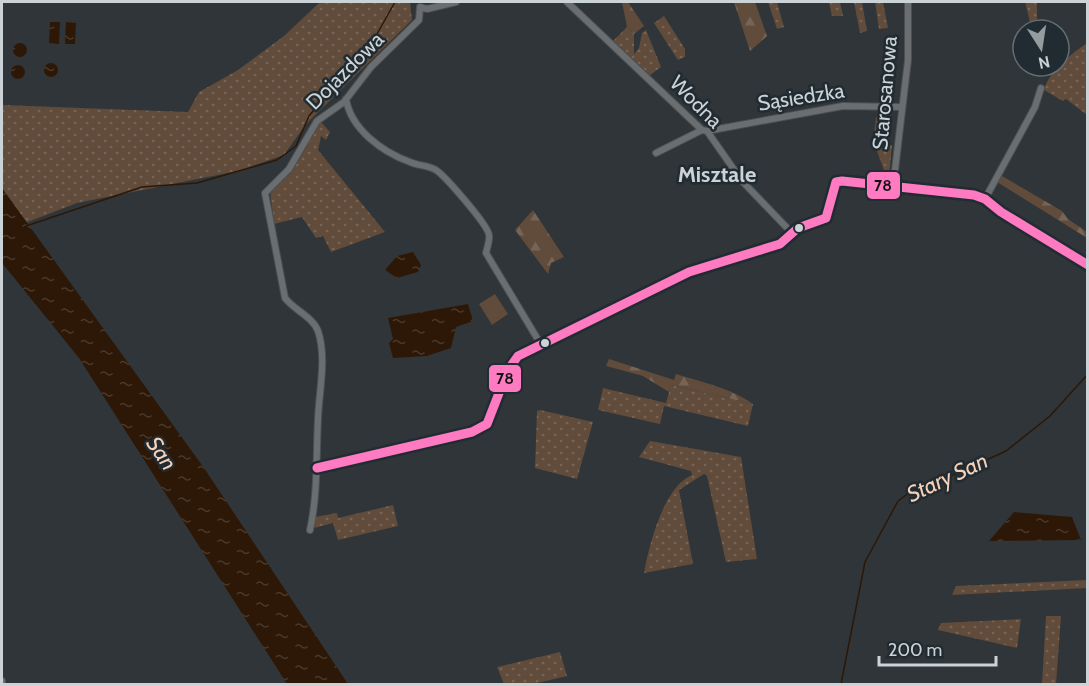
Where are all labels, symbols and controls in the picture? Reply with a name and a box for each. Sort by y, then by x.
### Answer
north arrow [1011,18,1071,78]
street label: Dojazdowa [301,27,389,115]
street label: Starosanowa [867,35,902,151]
text: N [1037,52,1052,73]
street label: Wodna [665,70,728,133]
street label: Sąsiedzka [756,77,846,116]
district label: Misztale [678,161,756,188]
line badge: 78 [866,171,901,200]
text: 78 [874,176,892,195]
unlabelled marker [793,222,805,234]
unlabelled marker [539,337,551,349]
line badge: 78 [488,364,522,393]
text: 78 [496,369,514,388]
water label: San [141,431,183,475]
water label: Stary San [902,447,992,508]
scale bar [879,629,996,667]
text: 200 m [888,639,942,661]

